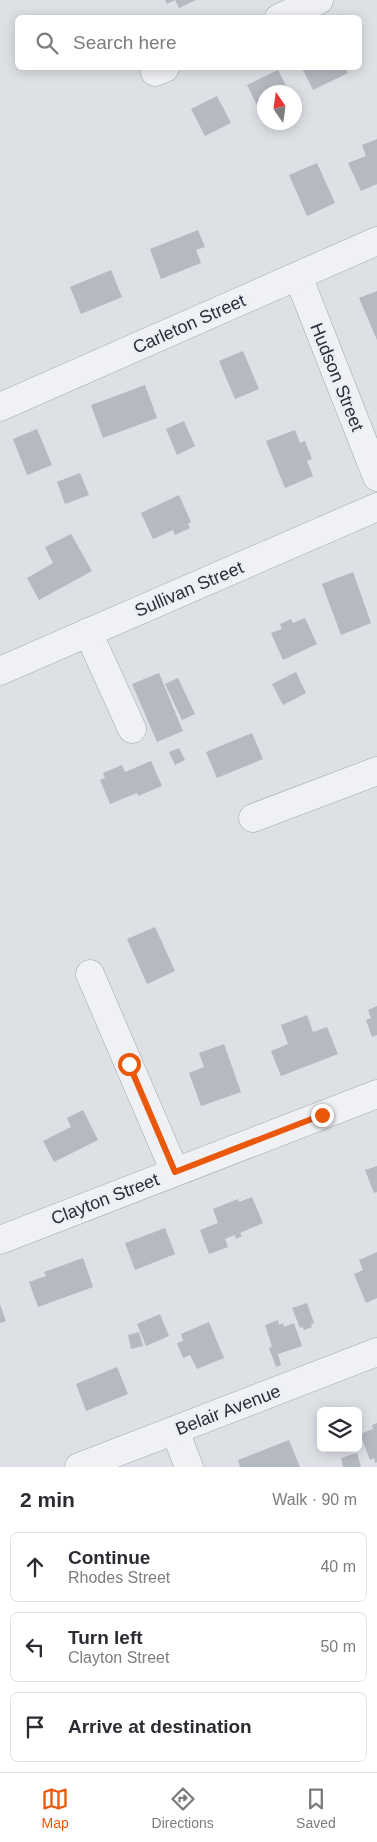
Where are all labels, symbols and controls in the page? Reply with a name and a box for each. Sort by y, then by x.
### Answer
search box [15,15,362,70]
icon: search [33,29,61,57]
text: Search here [73,32,177,53]
north arrow [257,85,302,130]
street label: Carleton Street [130,290,248,358]
street label: Hudson Street [306,320,368,434]
street label: Sullivan Street [132,557,246,621]
route start [118,1053,141,1076]
route end [311,1104,334,1127]
street label: Clayton Street [48,1169,162,1229]
street label: Belair Avenue [173,1381,283,1439]
map controls [317,1407,362,1452]
button: layers [317,1407,362,1452]
text: 2 min [20,1488,75,1511]
text: Walk · 90 m [272,1491,357,1508]
text: Continue [68,1547,150,1568]
icon: ahead [21,1553,49,1581]
text: 40 m [320,1558,356,1575]
text: Rhodes Street [68,1569,170,1586]
text: Turn left [68,1627,143,1648]
icon: left [21,1633,49,1661]
text: 50 m [320,1638,356,1655]
text: Clayton Street [68,1649,169,1666]
icon: arrive [21,1713,49,1741]
text: Arrive at destination [68,1716,252,1737]
tab: Map [41,1785,69,1831]
tab: Directions [152,1785,214,1831]
tab: Saved [296,1785,336,1831]

